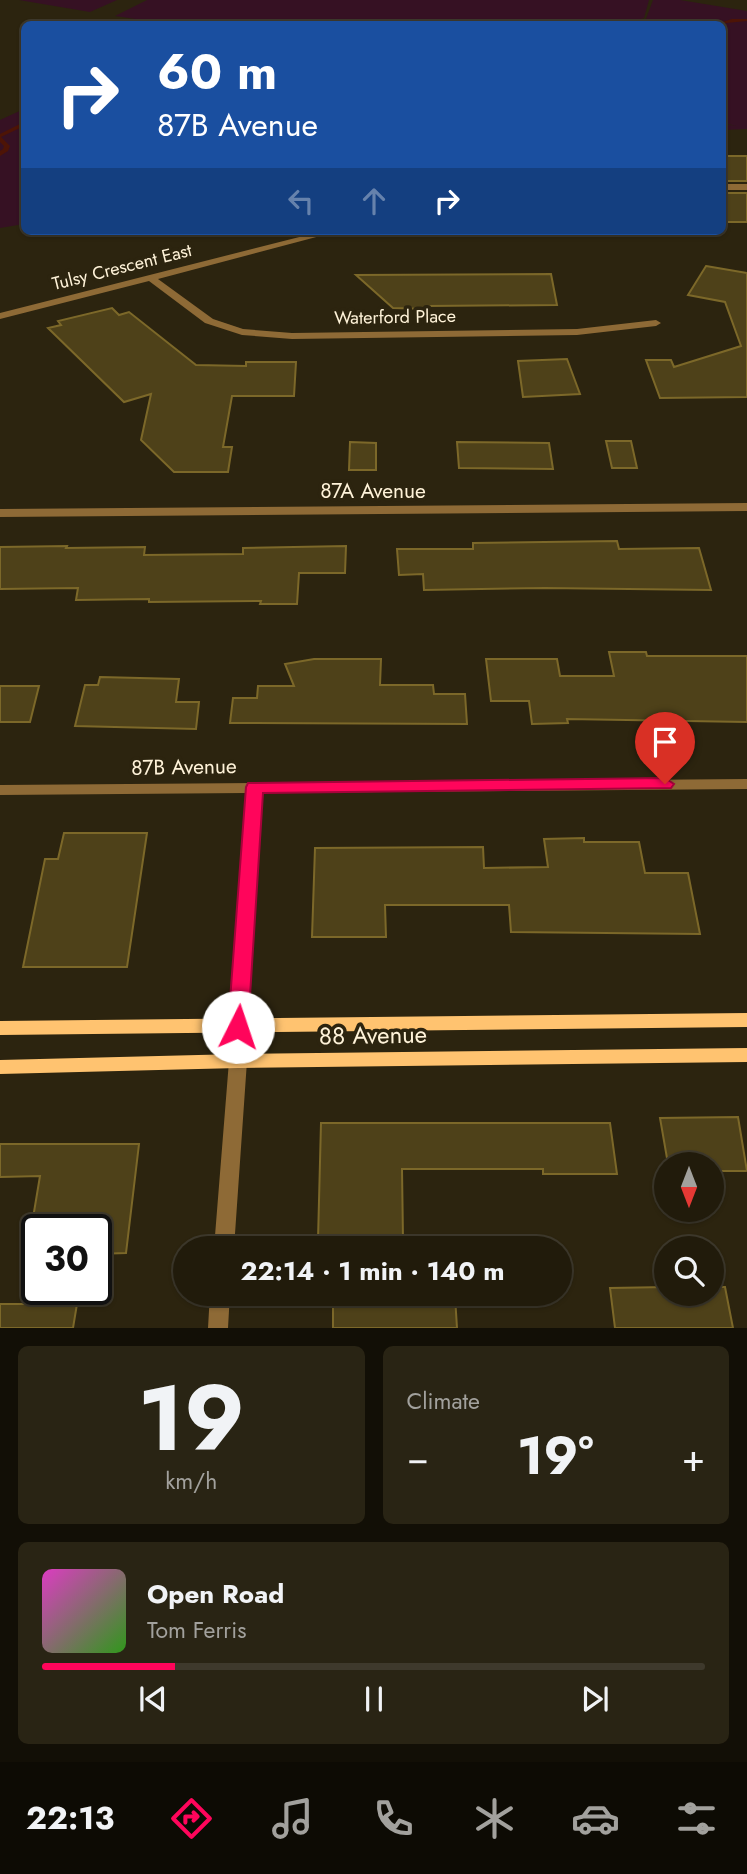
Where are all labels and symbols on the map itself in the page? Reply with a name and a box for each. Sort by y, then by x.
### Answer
street label: Tulsy Crescent East [50,237,195,297]
street label: Waterford Place [334,303,456,331]
street label: 87A Avenue [320,476,426,506]
pin [635,712,695,784]
street label: 87B Avenue [131,751,237,783]
position arrow [201,990,275,1064]
street label: 88 Avenue [319,1017,427,1053]
north arrow [654,1152,724,1222]
speed limit sign: 30 [21,1214,112,1305]

